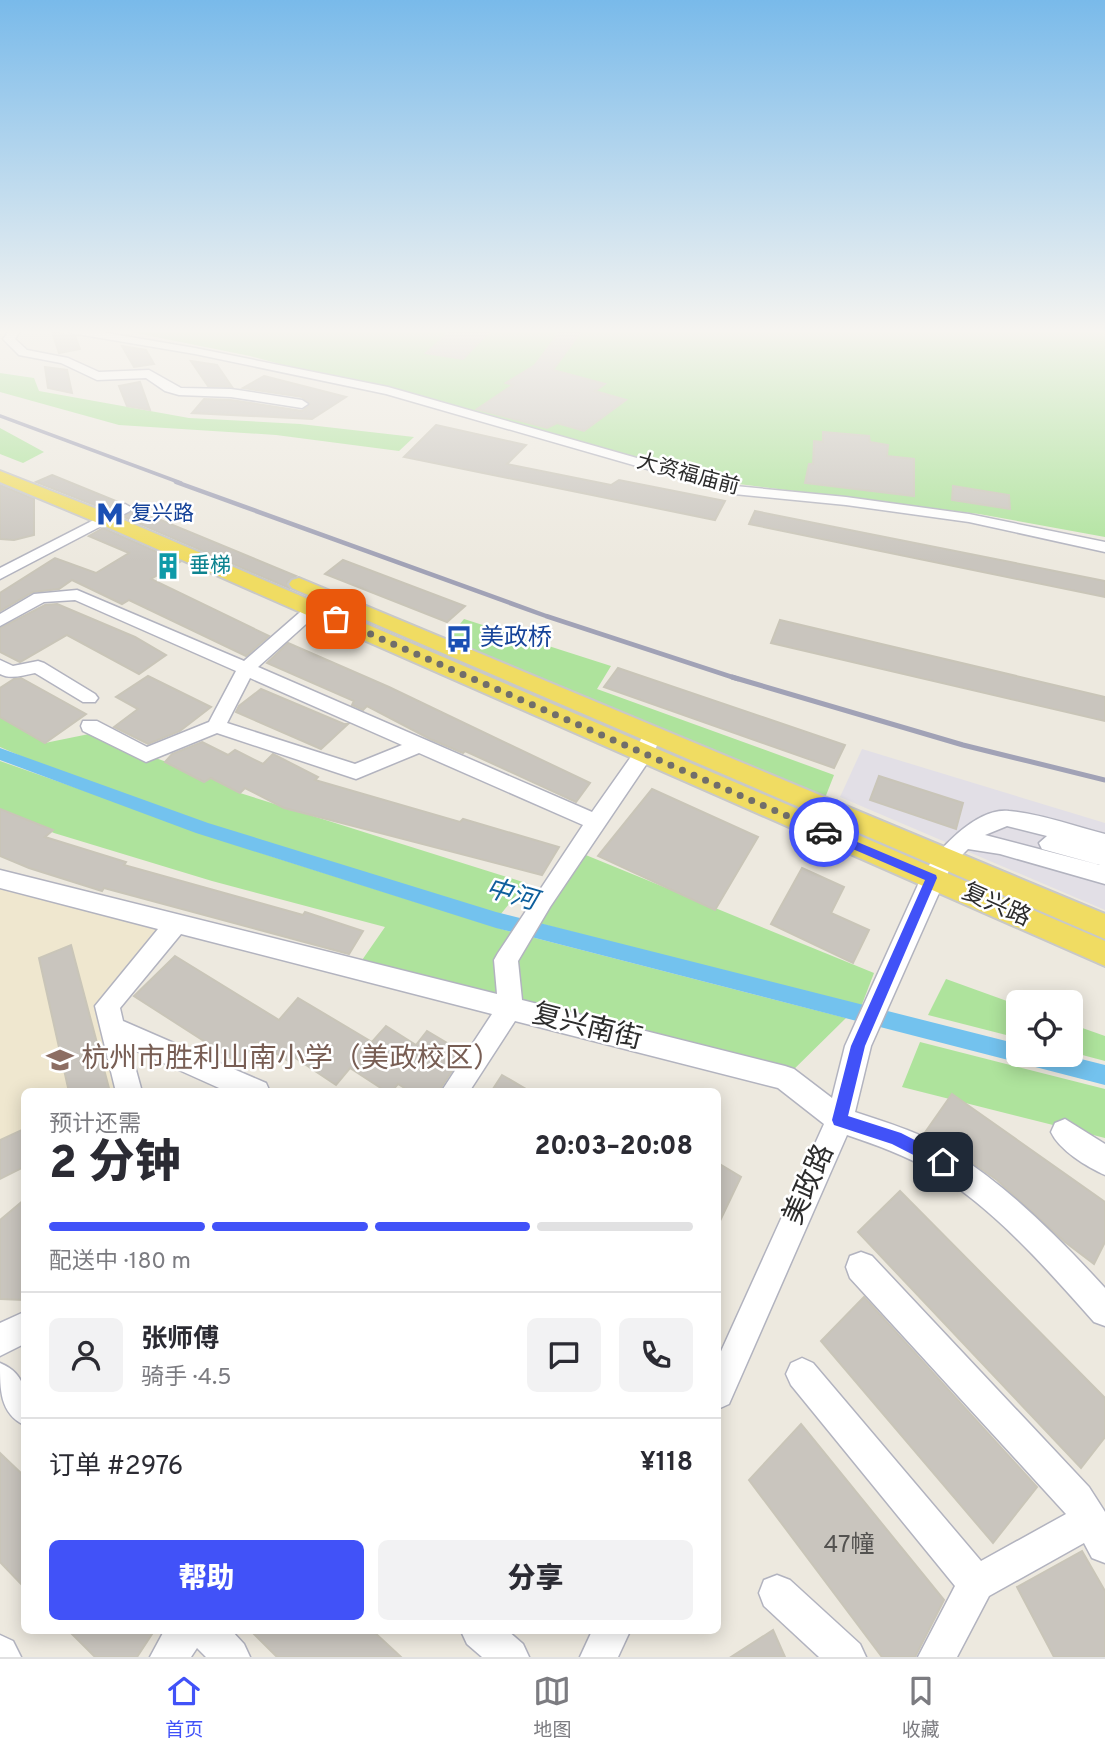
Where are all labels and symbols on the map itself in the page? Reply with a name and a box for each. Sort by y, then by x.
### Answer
street label: 大资福庙前 [634,448,742,502]
metro station icon: 复兴路 [95,499,125,529]
place label: 复兴路 [131,501,194,528]
building icon: 垂梯 [153,551,183,581]
place label: 垂梯 [189,553,231,580]
pin [306,589,366,649]
bus stop icon: 美政桥 [444,624,474,654]
place label: 美政桥 [480,624,552,654]
courier [789,797,859,867]
water label: 中河 [481,873,545,920]
street label: 复兴路 [957,878,1035,934]
street label: 复兴南街 [528,997,646,1059]
place label: 杭州市胜利山南小学（美政校区） [81,1042,501,1078]
school or university icon: 杭州市胜利山南小学（美政校区） [45,1045,75,1075]
pin [913,1132,973,1192]
street label: 美政路 [776,1139,844,1231]
house number: 47幢 [823,1531,875,1561]

